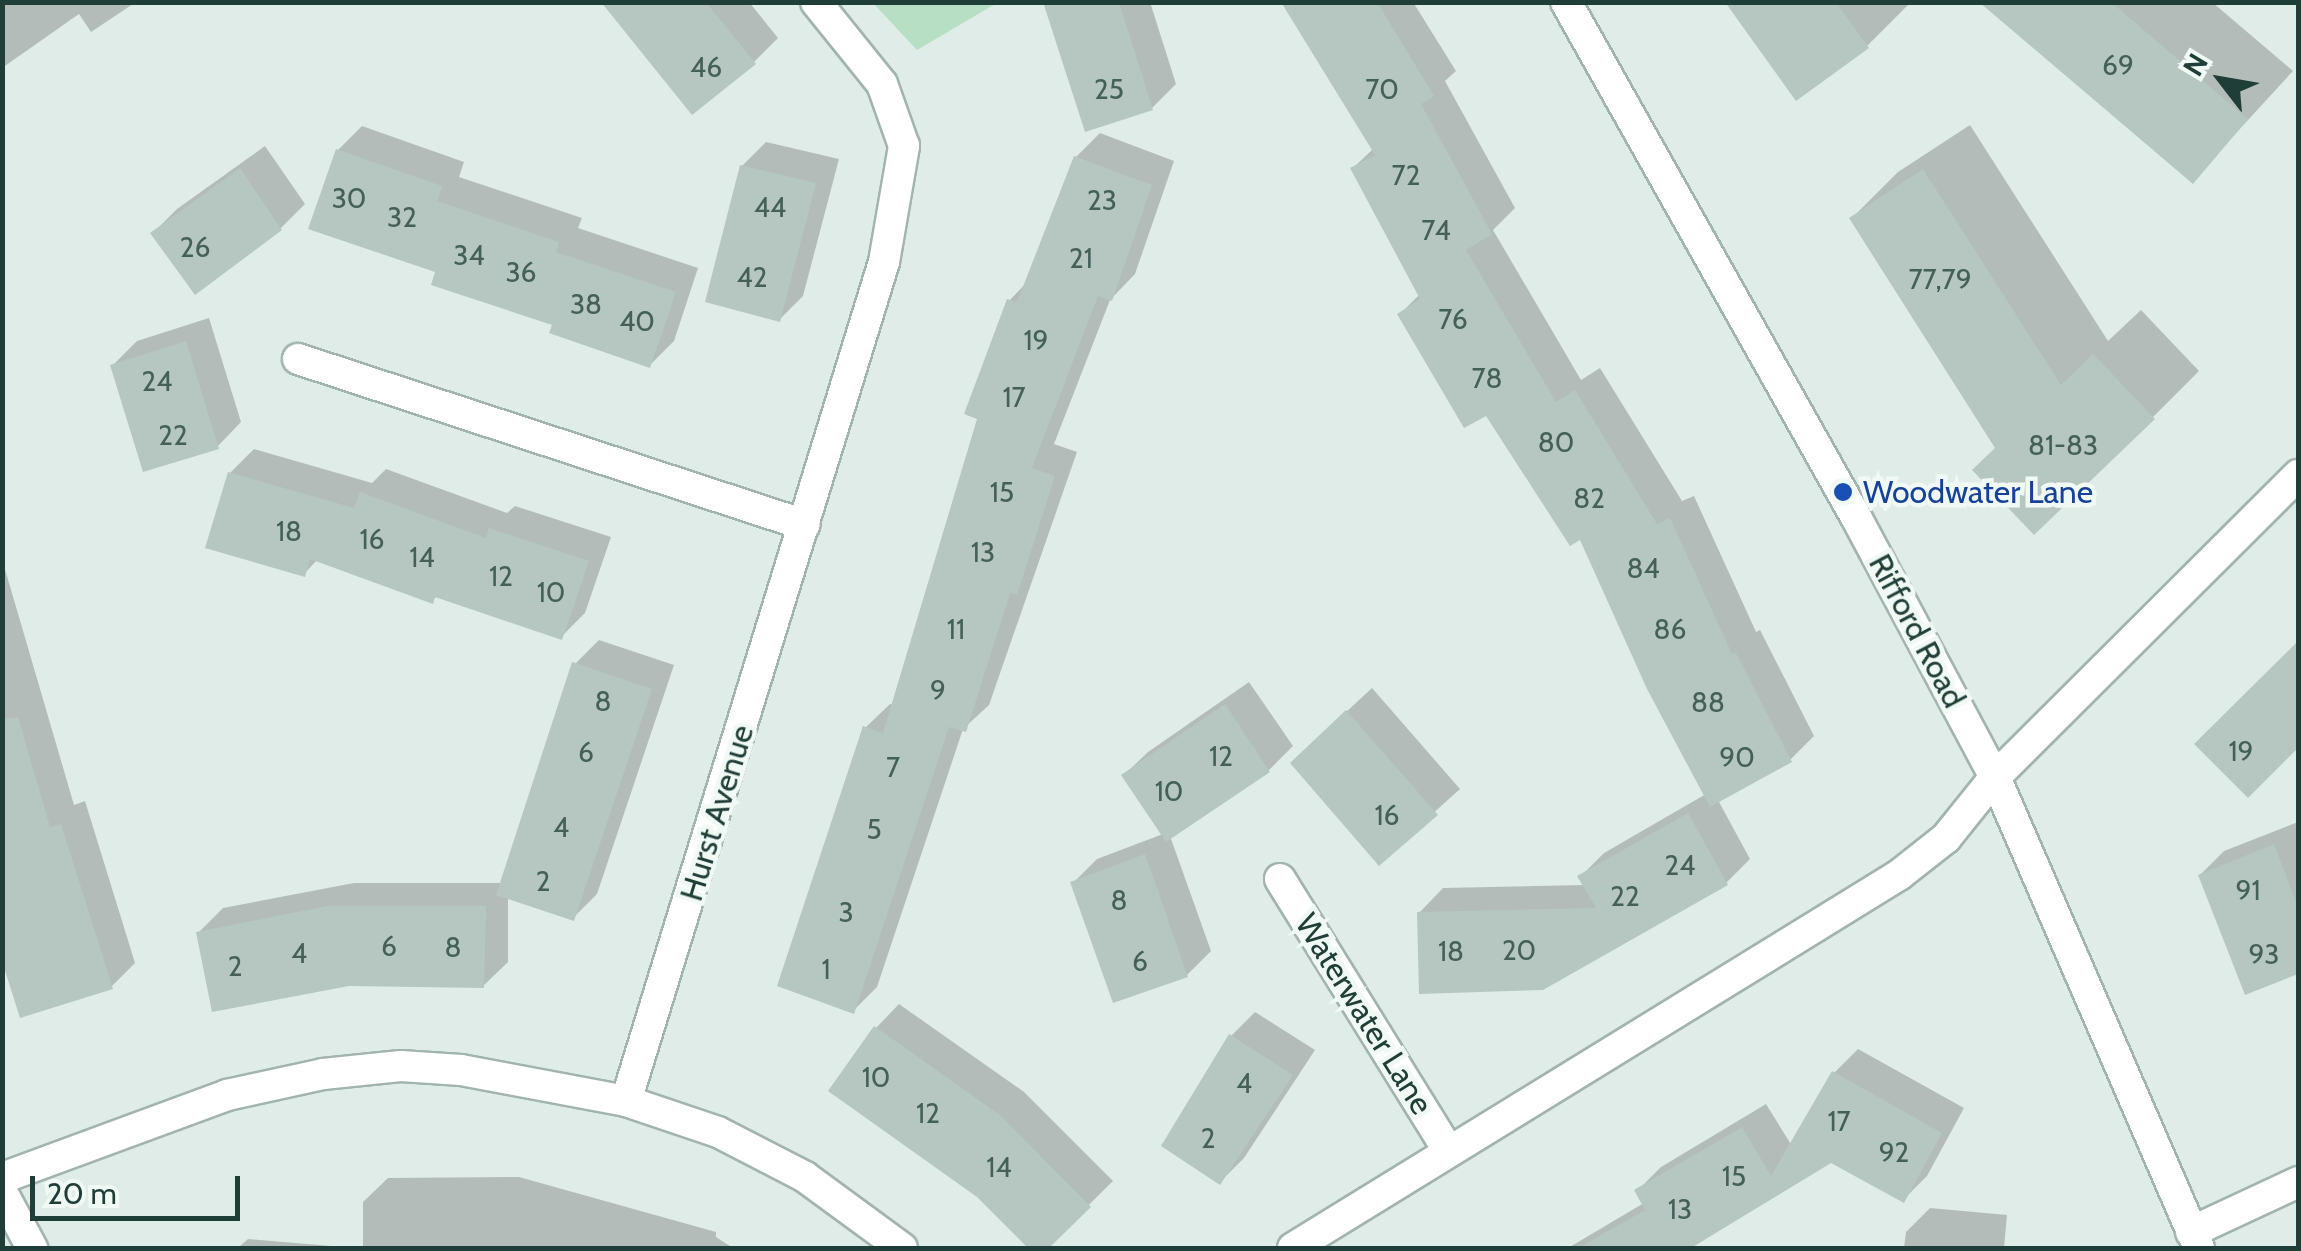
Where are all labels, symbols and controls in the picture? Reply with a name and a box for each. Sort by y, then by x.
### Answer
north arrow [2171,30,2271,130]
text: N [2176,47,2215,82]
house number: 69 [2102,48,2134,82]
house number: 46 [690,50,722,84]
house number: 25 [1094,72,1124,106]
house number: 70 [1365,72,1399,106]
house number: 72 [1392,158,1420,192]
house number: 30 [332,181,366,215]
house number: 23 [1087,183,1117,217]
house number: 44 [754,190,786,224]
house number: 32 [387,200,417,234]
house number: 74 [1421,213,1451,247]
house number: 26 [180,230,210,264]
house number: 34 [453,238,485,272]
house number: 21 [1069,241,1093,275]
house number: 36 [505,255,537,289]
house number: 42 [737,260,767,294]
house number: 77,79 [1908,262,1972,296]
house number: 38 [570,287,602,321]
house number: 76 [1438,302,1468,336]
house number: 40 [619,304,655,338]
house number: 19 [1023,323,1049,357]
house number: 78 [1471,361,1503,395]
house number: 24 [142,364,172,398]
house number: 17 [1002,380,1026,414]
house number: 22 [158,418,188,452]
house number: 80 [1538,425,1574,459]
house number: 81-83 [2028,428,2098,462]
place label: Woodwater Lane [1863,473,2093,511]
house number: 15 [990,475,1014,509]
house number: 82 [1573,481,1605,515]
marker: Woodwater Lane [1832,481,1854,503]
house number: 18 [276,514,302,548]
house number: 16 [359,522,385,556]
house number: 13 [971,535,995,569]
house number: 14 [409,540,435,574]
street label: Rifford Road [1861,548,1973,714]
house number: 84 [1626,551,1660,585]
house number: 12 [489,559,513,593]
house number: 10 [537,575,565,609]
house number: 11 [947,612,965,646]
house number: 86 [1654,612,1686,646]
house number: 9 [930,673,946,707]
house number: 8 [595,684,611,718]
house number: 88 [1691,685,1725,719]
street label: Hurst Avenue [672,720,762,906]
house number: 19 [2228,734,2254,768]
house number: 6 [578,735,594,769]
house number: 12 [1209,739,1233,773]
house number: 90 [1719,740,1755,774]
house number: 7 [886,750,900,784]
house number: 10 [1155,774,1183,808]
house number: 16 [1374,798,1400,832]
house number: 4 [553,810,569,844]
house number: 5 [866,812,882,846]
house number: 24 [1665,848,1695,882]
house number: 2 [536,864,550,898]
house number: 91 [2235,873,2261,907]
house number: 22 [1610,879,1640,913]
house number: 8 [1111,883,1127,917]
house number: 3 [838,895,854,929]
street label: Waterwater Lane [1287,907,1441,1121]
house number: 6 [381,929,397,963]
house number: 8 [445,930,461,964]
house number: 20 [1502,933,1536,967]
house number: 18 [1438,934,1464,968]
house number: 4 [291,936,307,970]
house number: 93 [2248,937,2280,971]
house number: 6 [1132,944,1148,978]
house number: 2 [228,949,242,983]
house number: 1 [821,952,831,986]
house number: 10 [862,1060,890,1094]
house number: 4 [1236,1066,1252,1100]
house number: 12 [916,1096,940,1130]
house number: 17 [1827,1104,1851,1138]
house number: 2 [1201,1121,1215,1155]
house number: 92 [1879,1135,1909,1169]
house number: 14 [986,1150,1012,1184]
scale bar [35,1156,245,1218]
house number: 15 [1722,1159,1746,1193]
text: 20 m [47,1175,117,1212]
house number: 13 [1668,1192,1692,1226]

